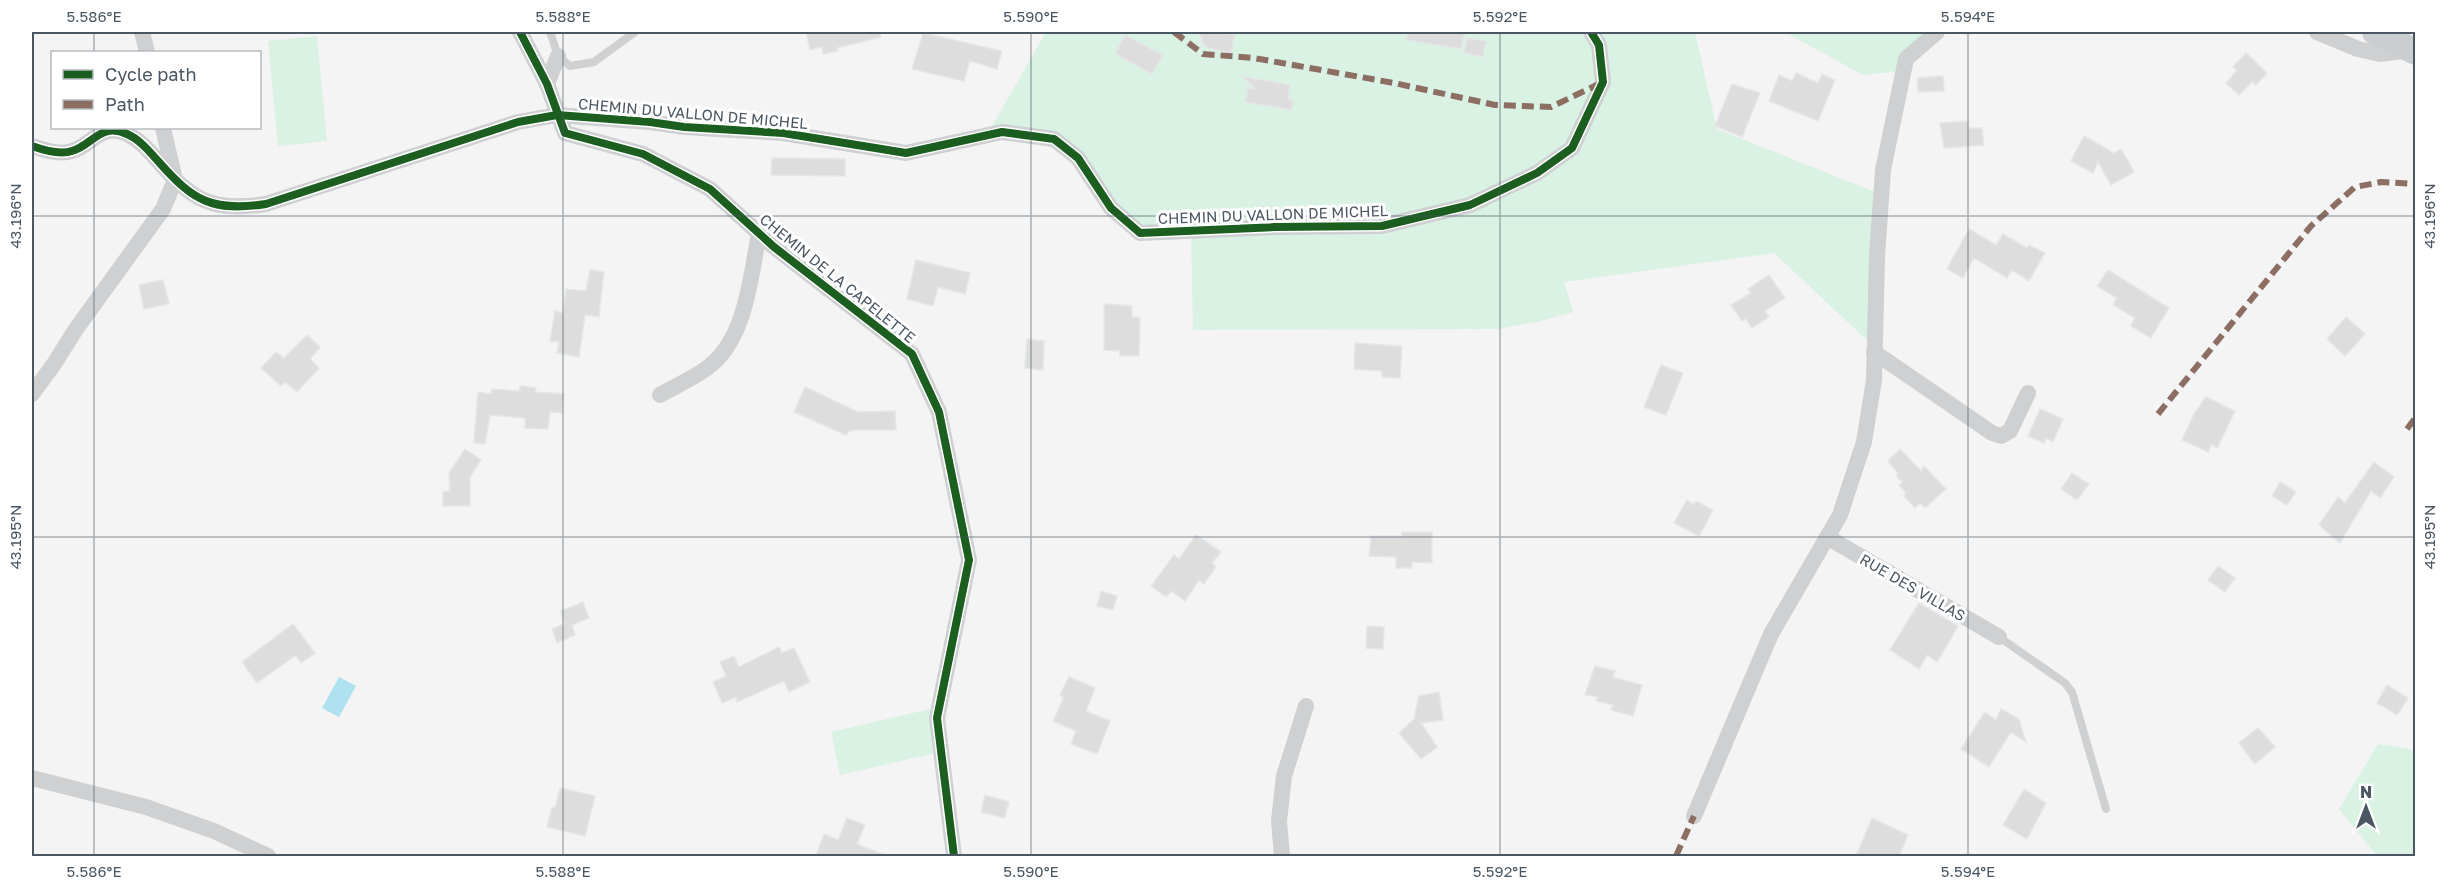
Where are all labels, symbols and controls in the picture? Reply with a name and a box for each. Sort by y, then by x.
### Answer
text: 5.586°E [66,7,122,25]
text: 5.588°E [535,7,591,25]
text: 5.590°E [1003,7,1059,25]
text: 5.592°E [1473,7,1527,25]
text: 5.594°E [1941,7,1995,25]
legend [51,51,261,129]
text: Cycle path [105,63,197,85]
text: Path [105,93,145,115]
street label: CHEMIN DU VALLON DE MICHEL [577,94,809,132]
text: 43.196°N [6,183,24,249]
text: 43.196°N [2420,183,2438,249]
street label: CHEMIN DU VALLON DE MICHEL [1157,201,1389,227]
street label: CHEMIN DE LA CAPELETTE [757,210,919,346]
text: 43.195°N [6,505,24,569]
text: 43.195°N [2420,505,2438,569]
street label: RUE DES VILLAS [1857,550,1969,624]
north arrow [2336,777,2396,837]
text: N [2360,782,2372,802]
text: 5.586°E [66,862,122,880]
text: 5.588°E [535,862,591,880]
text: 5.590°E [1003,862,1059,880]
text: 5.592°E [1473,862,1527,880]
text: 5.594°E [1941,862,1995,880]

